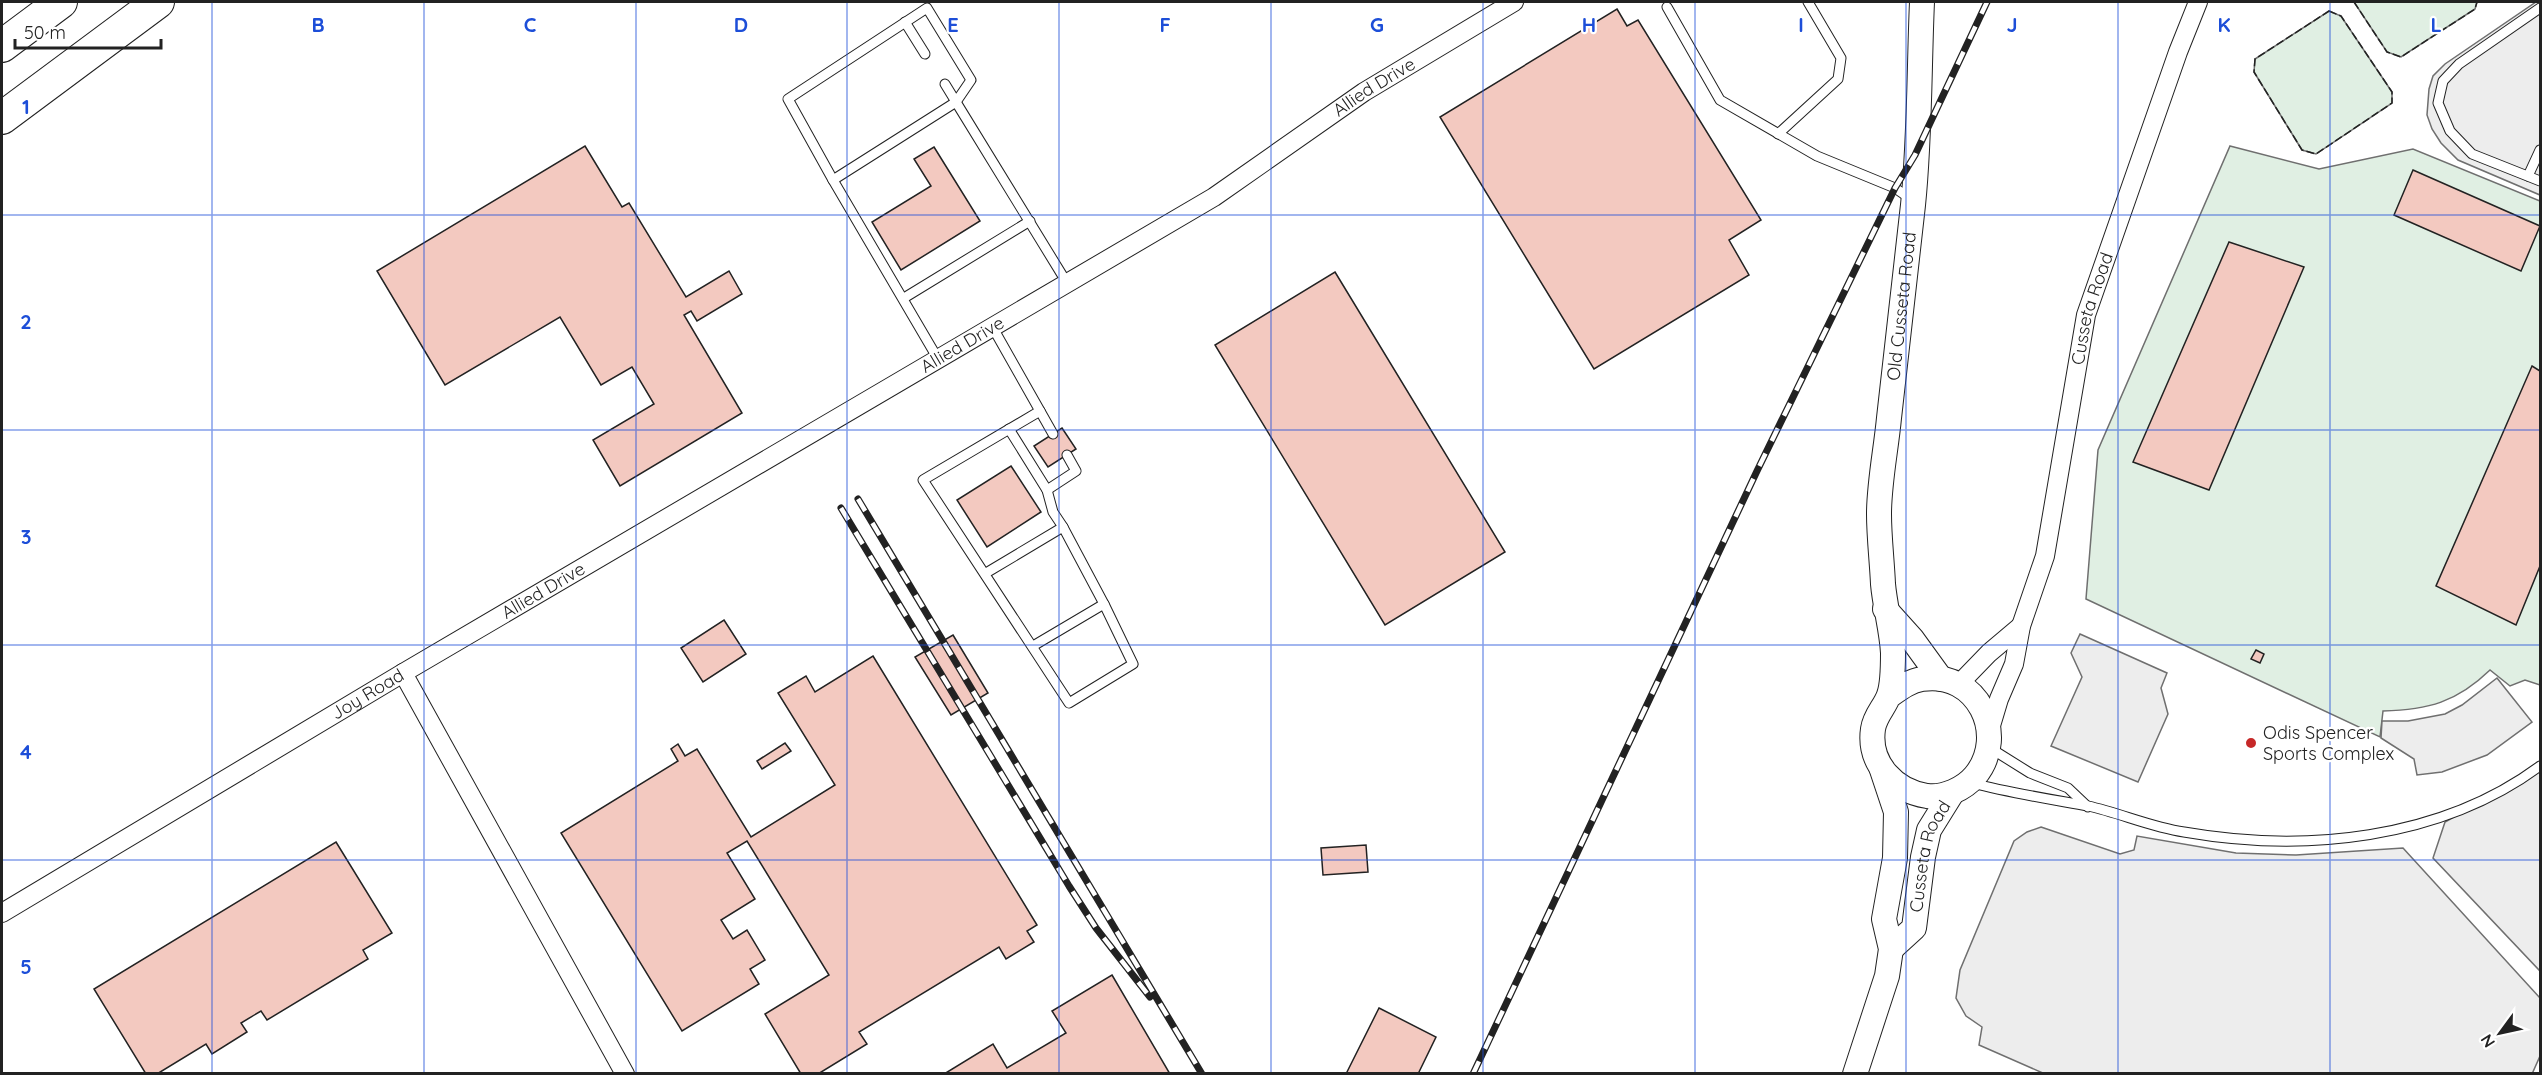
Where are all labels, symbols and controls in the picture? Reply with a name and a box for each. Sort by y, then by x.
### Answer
scale bar [15,12,160,50]
text: B [311,12,325,37]
text: C [524,12,537,37]
text: D [734,12,748,37]
text: E [947,12,959,37]
text: F [1159,12,1171,37]
text: G [1370,12,1384,37]
text: H [1582,12,1596,37]
text: I [1798,12,1804,37]
text: J [2006,12,2018,37]
text: K [2217,12,2231,37]
text: L [2430,12,2442,37]
text: 50 m [24,21,66,44]
street label: Allied Drive [1328,52,1419,121]
text: 1 [22,94,30,119]
street label: Old Cusseta Road [1881,231,1921,382]
street label: Cusseta Road [2066,249,2118,367]
text: 2 [20,309,32,334]
street label: Allied Drive [916,311,1008,378]
text: 3 [21,524,31,549]
street label: Allied Drive [497,557,589,624]
street label: Joy Road [327,663,408,724]
place label: Odis Spencer Sports Complex [2263,721,2395,765]
marker: Odis Spencer Sports Complex [2244,736,2258,750]
text: 4 [20,739,32,764]
street label: Cusseta Road [1904,796,1956,914]
text: 5 [20,954,32,979]
north arrow [2470,1003,2530,1063]
text: N [2476,1031,2499,1052]

